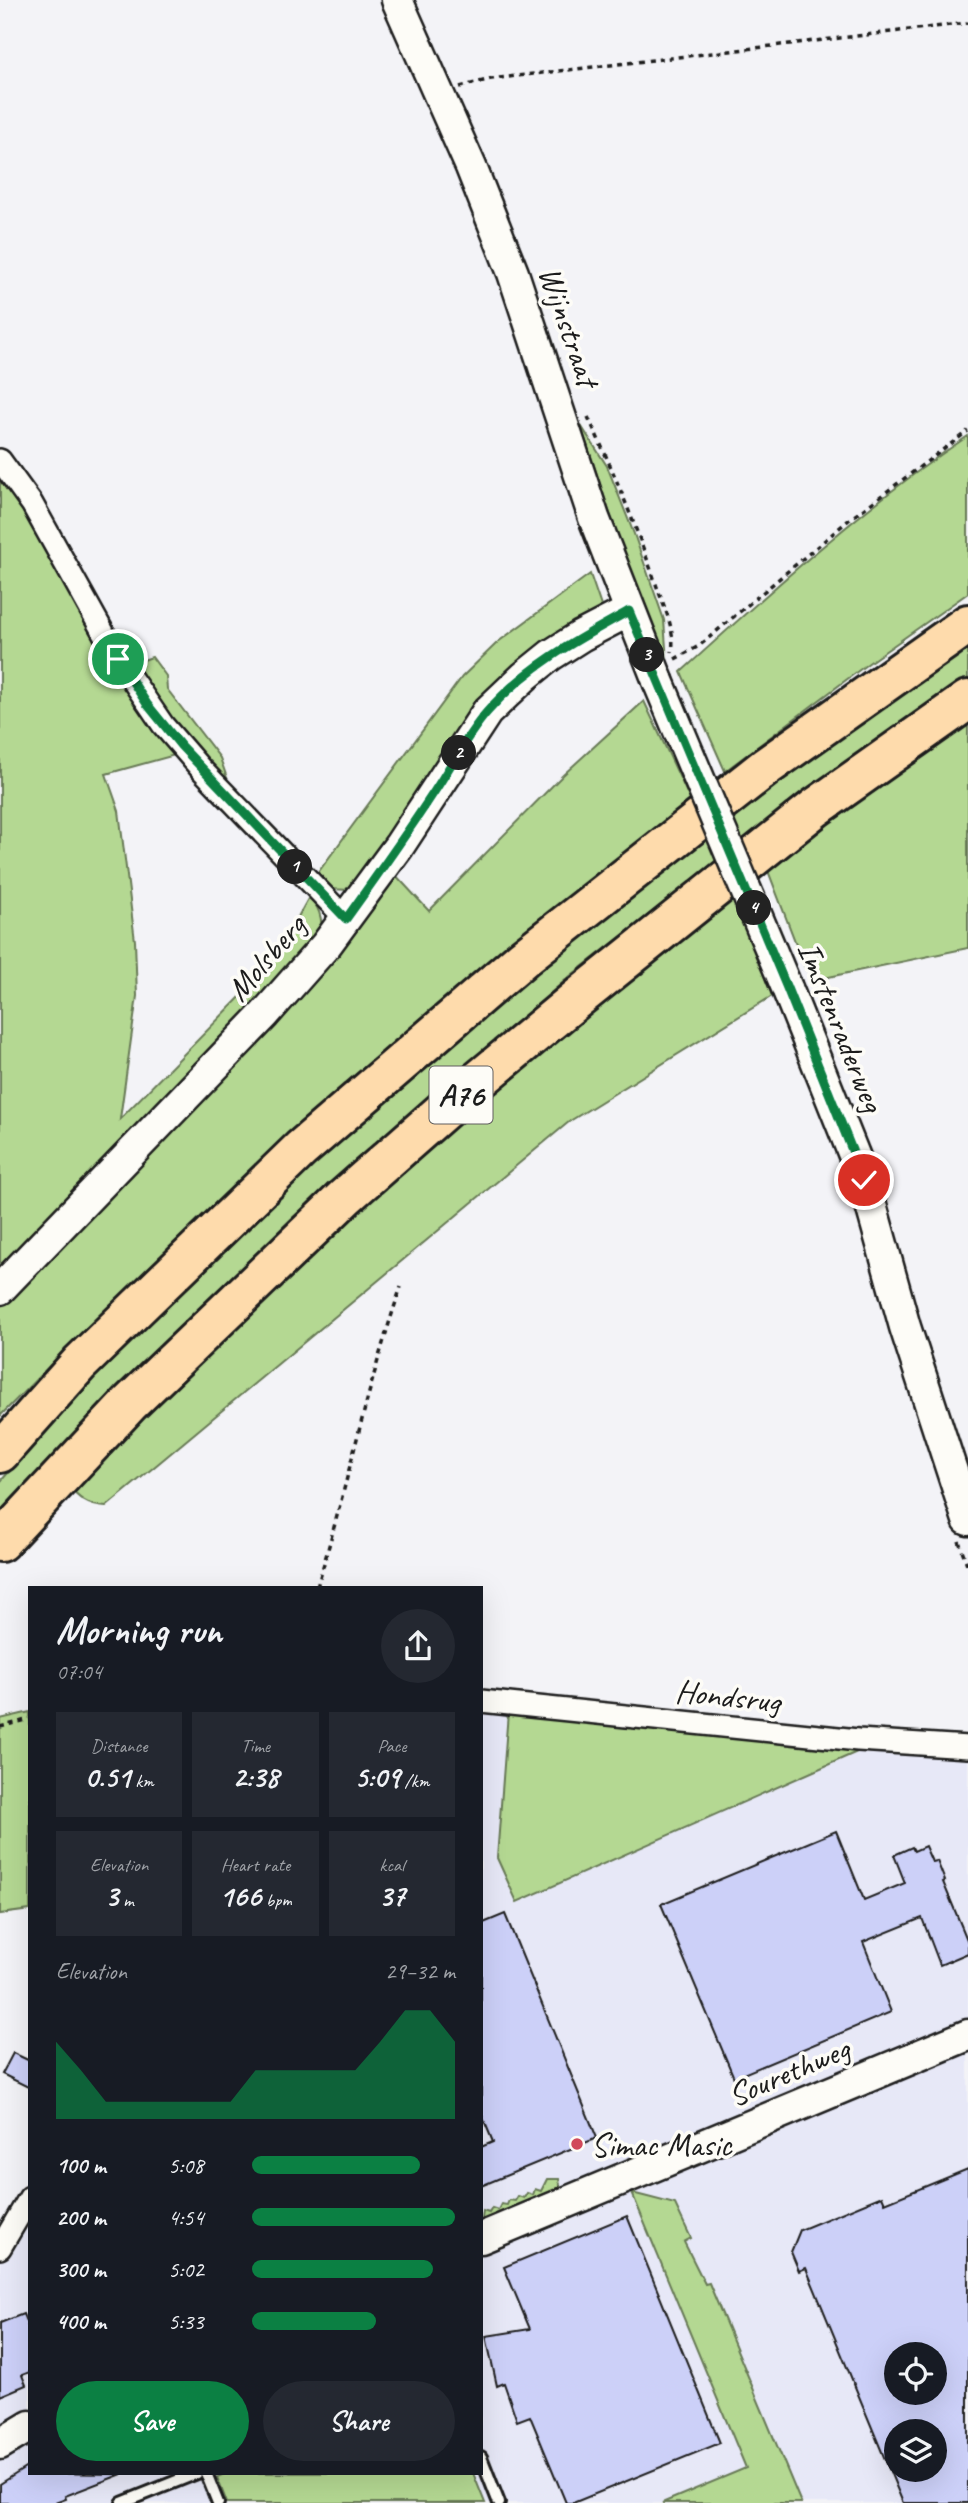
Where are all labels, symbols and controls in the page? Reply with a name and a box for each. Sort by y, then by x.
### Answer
street label: Wijnstraat [529,261,610,396]
pin [88,629,148,689]
pin: 3 [630,638,664,672]
icon: arrive [99,640,137,678]
text: 3 [642,642,651,666]
pin: 2 [442,736,476,770]
text: 2 [454,740,463,764]
pin: 1 [278,850,312,884]
text: 1 [290,854,299,878]
pin: 4 [736,890,772,926]
text: 4 [749,895,758,919]
street label: Molsberg [217,904,316,1010]
street label: Imstenraderweg [788,935,895,1120]
road number: A76 [430,1066,492,1124]
pin [834,1150,894,1210]
icon: check [845,1161,883,1199]
text: Morning run [56,1607,222,1654]
button: share [381,1609,455,1683]
text: 07:04 [56,1657,102,1686]
street label: Hondsrug [673,1670,785,1723]
text: Distance [91,1734,148,1758]
text: Time [241,1734,270,1758]
text: Pace [377,1734,406,1758]
text: 0.51 [85,1758,131,1796]
text: 2:38 [232,1758,279,1796]
text: 5:09 [354,1758,400,1796]
text: km [131,1769,154,1793]
text: /km [400,1769,429,1793]
text: Elevation [90,1853,148,1877]
text: Heart rate [221,1853,290,1877]
text: kcal [379,1853,404,1877]
text: 3 [105,1877,118,1915]
text: 166 [219,1877,261,1915]
text: 37 [378,1877,405,1915]
text: m [118,1888,134,1912]
text: bpm [261,1888,292,1912]
text: Elevation [56,1957,127,1986]
text: 29–32 m [385,1957,455,1986]
street label: Sourethweg [721,2027,857,2116]
place label: Simac Masic [591,2124,734,2166]
marker: Simac Masic [569,2136,585,2152]
text: 100 m [56,2151,106,2180]
text: 5:08 [168,2151,204,2180]
text: 200 m [56,2203,106,2232]
text: 4:54 [168,2203,204,2232]
text: 300 m [56,2255,106,2284]
text: 5:02 [168,2255,204,2284]
text: 400 m [56,2307,106,2336]
text: 5:33 [168,2307,204,2336]
map controls [884,2342,947,2482]
button: locate [884,2342,947,2405]
button: Save [56,2381,249,2461]
button: Share [263,2381,455,2461]
button: layers [884,2419,947,2482]

